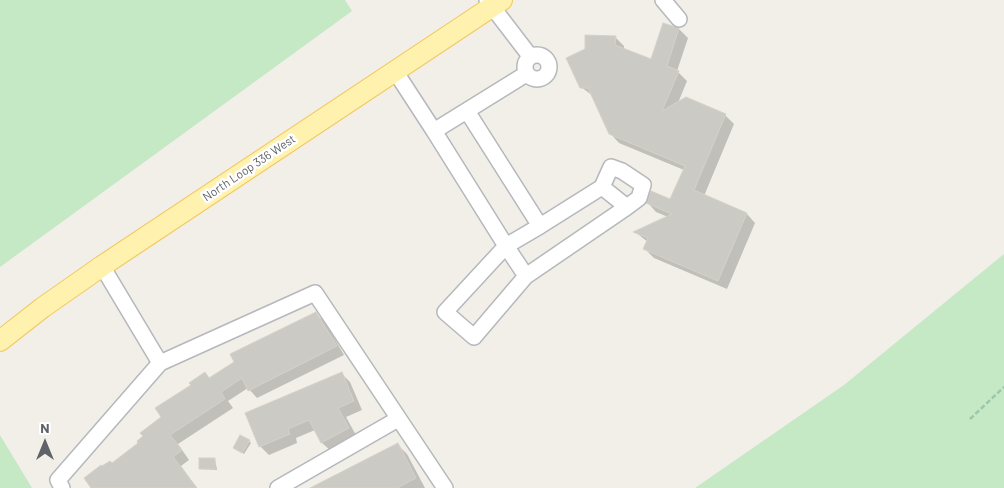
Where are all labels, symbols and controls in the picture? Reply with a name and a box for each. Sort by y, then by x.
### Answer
street label: North Loop 336 West [200,132,298,204]
north arrow [20,418,70,468]
text: N [40,419,50,436]

